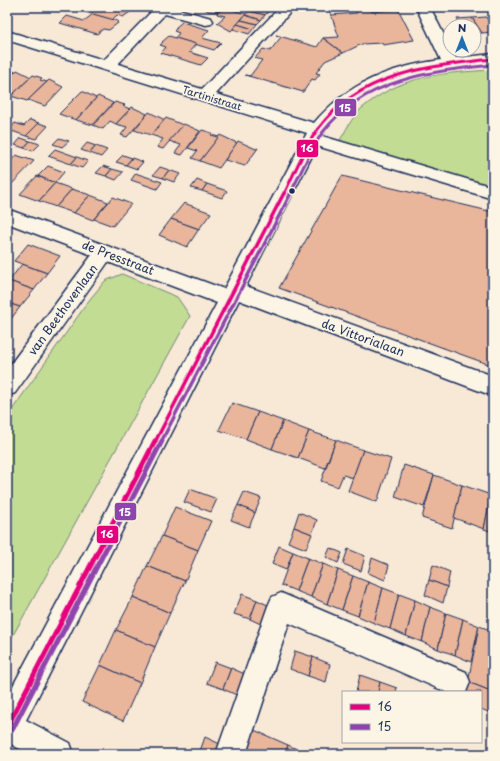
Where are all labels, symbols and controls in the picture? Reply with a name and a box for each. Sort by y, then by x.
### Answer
north arrow [442,18,482,58]
text: N [458,19,467,36]
street label: Tartinistraat [181,81,244,114]
line badge: 15 [334,98,357,117]
text: 15 [339,99,351,116]
line badge: 16 [296,139,319,158]
text: 16 [300,139,314,156]
unlabelled marker [287,186,297,196]
street label: de Presstraat [80,235,157,279]
street label: van Beethovenlaan [23,260,101,359]
street label: da Vittorialaan [319,314,407,360]
line badge: 15 [114,502,137,521]
text: 15 [119,503,131,520]
line badge: 16 [96,525,119,544]
text: 16 [100,525,114,542]
legend [342,691,482,743]
text: 16 [378,697,392,715]
text: 15 [378,717,391,735]

